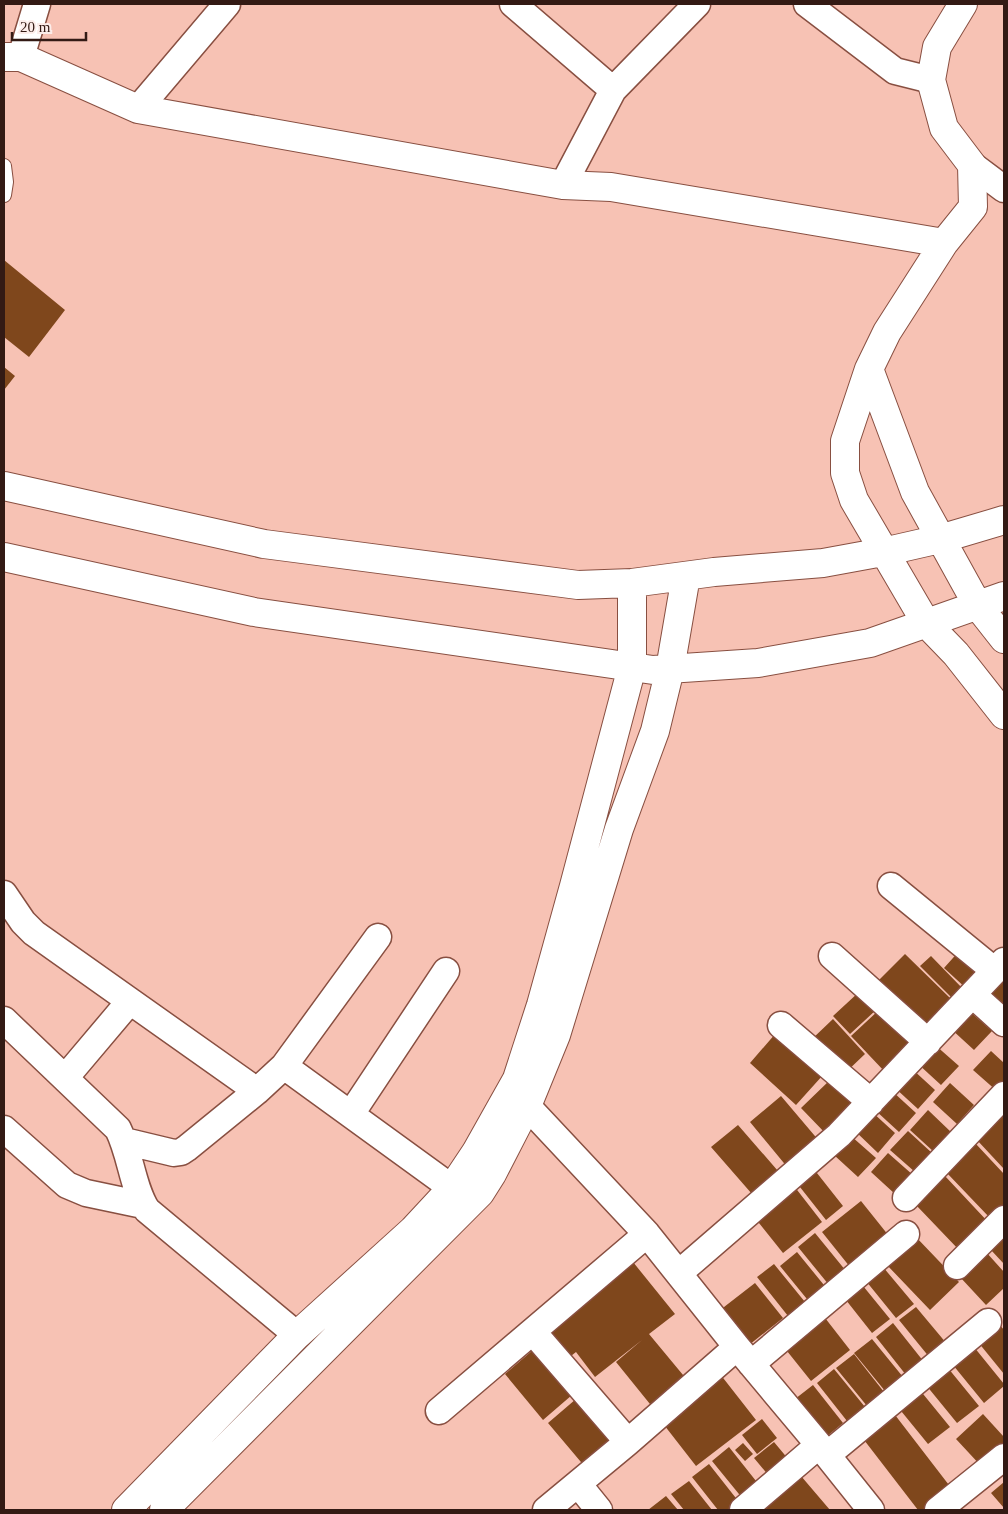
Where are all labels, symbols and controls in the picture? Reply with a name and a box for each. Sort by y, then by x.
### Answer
scale bar [12,10,86,42]
text: 20 m [20,19,51,35]

